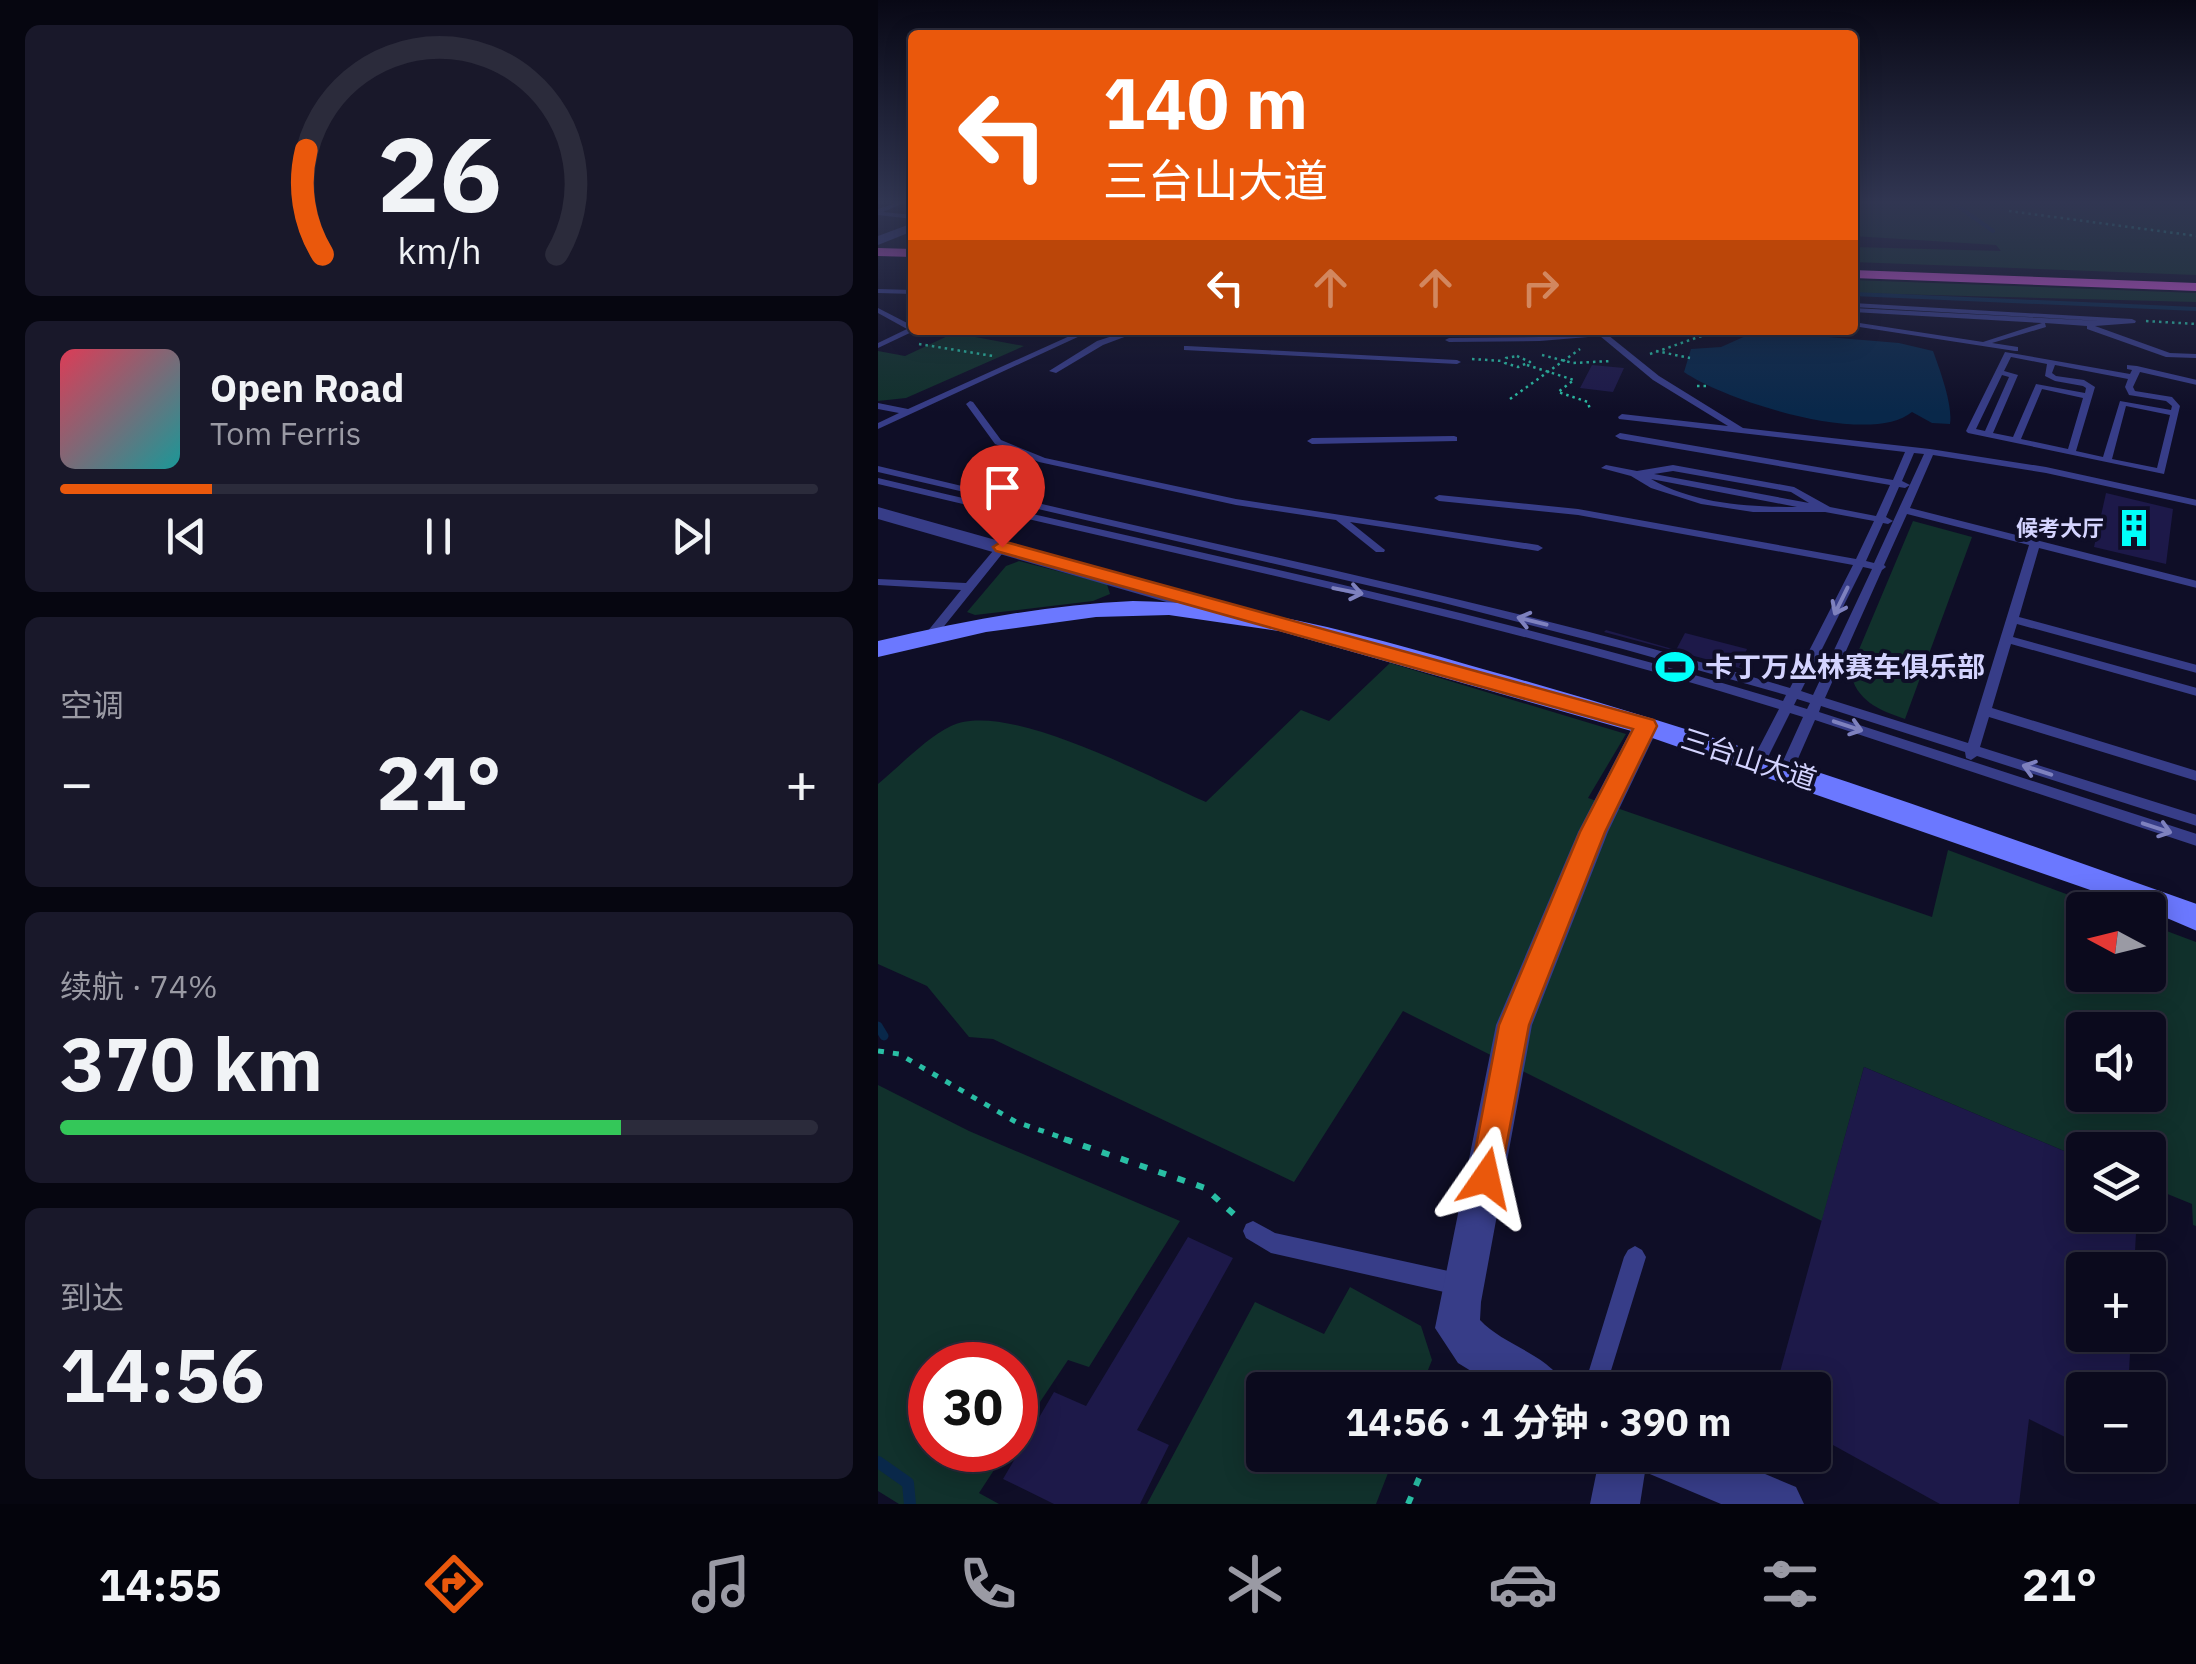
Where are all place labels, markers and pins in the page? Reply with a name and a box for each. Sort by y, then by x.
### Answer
pin [960,445,1045,548]
building icon: 候考大厅 [2113,507,2155,549]
place label: 候考大厅 [2016,513,2104,542]
sports icon: 卡丁万丛林赛车俱乐部 [1654,646,1696,688]
place label: 卡丁万丛林赛车俱乐部 [1705,648,1985,685]

